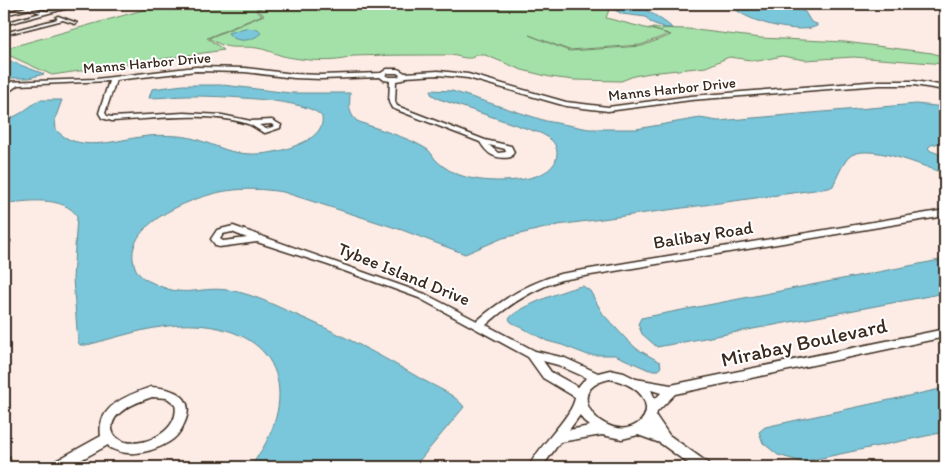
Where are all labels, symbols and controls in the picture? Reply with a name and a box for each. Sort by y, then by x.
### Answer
street label: Manns Harbor Drive [82,48,212,78]
street label: Manns Harbor Drive [607,73,737,105]
street label: Balibay Road [652,216,755,254]
street label: Tybee Island Drive [335,237,473,311]
street label: Mirabay Boulevard [719,312,890,372]

